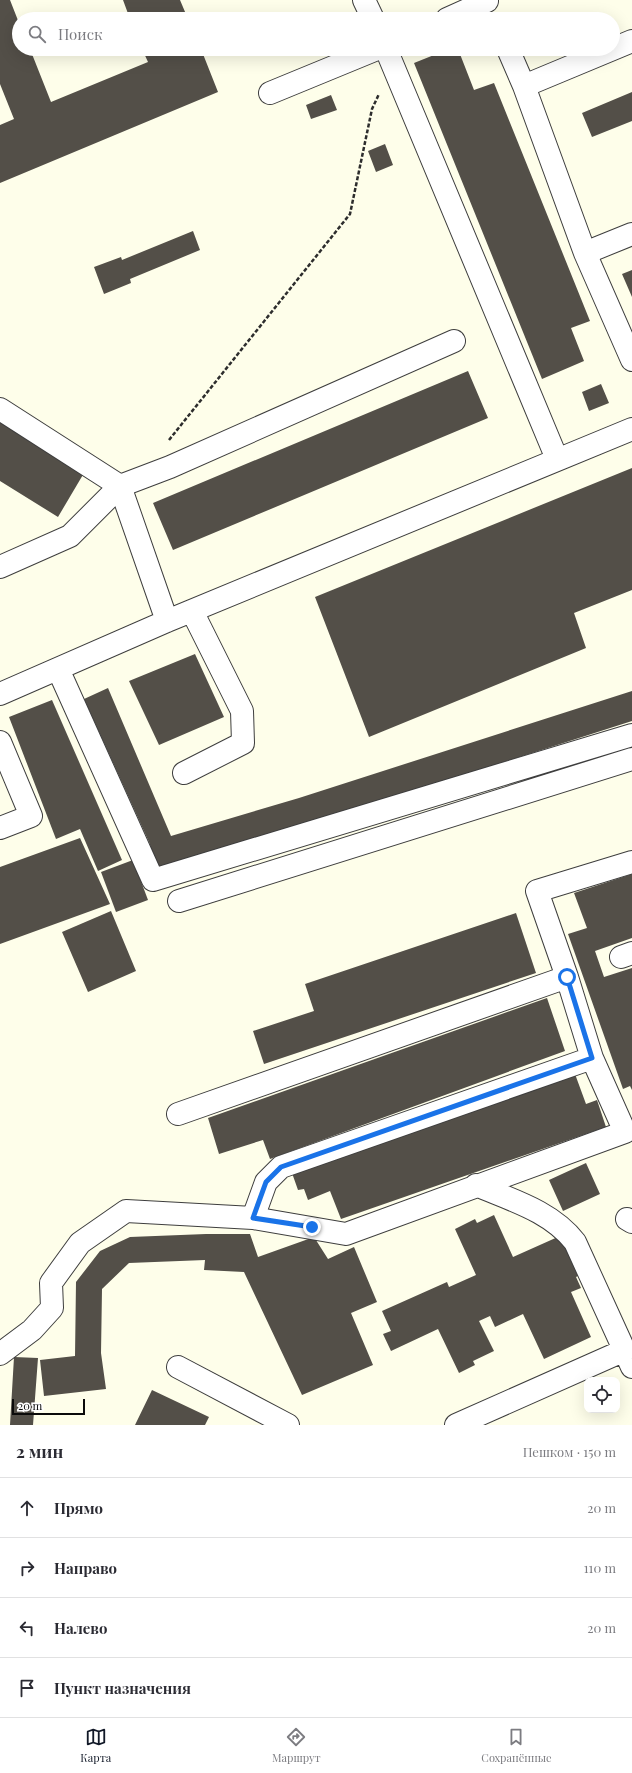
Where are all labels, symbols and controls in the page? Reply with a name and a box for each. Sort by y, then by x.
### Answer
search box [12,12,620,56]
icon: search [26,23,48,45]
text: Поиск [58,24,103,44]
route start [558,968,576,986]
route end [303,1218,321,1236]
map controls [584,1377,620,1413]
button: locate [584,1377,620,1413]
scale bar [12,1397,85,1416]
text: 20 m [18,1398,42,1413]
text: 2 мин [16,1440,63,1462]
text: Пешком · 150 m [523,1443,616,1460]
icon: ahead [16,1497,38,1519]
text: Прямо [54,1498,103,1518]
text: 20 m [587,1499,616,1516]
icon: right [16,1557,38,1579]
text: Направо [54,1558,117,1578]
text: 110 m [584,1559,616,1576]
icon: left [16,1617,38,1639]
text: Налево [54,1618,107,1638]
text: 20 m [587,1619,616,1636]
icon: arrive [16,1677,38,1699]
text: Пункт назначения [54,1678,191,1698]
tab: Карта [80,1726,111,1765]
tab: Маршрут [272,1726,321,1765]
tab: Сохранённые [481,1726,552,1765]

